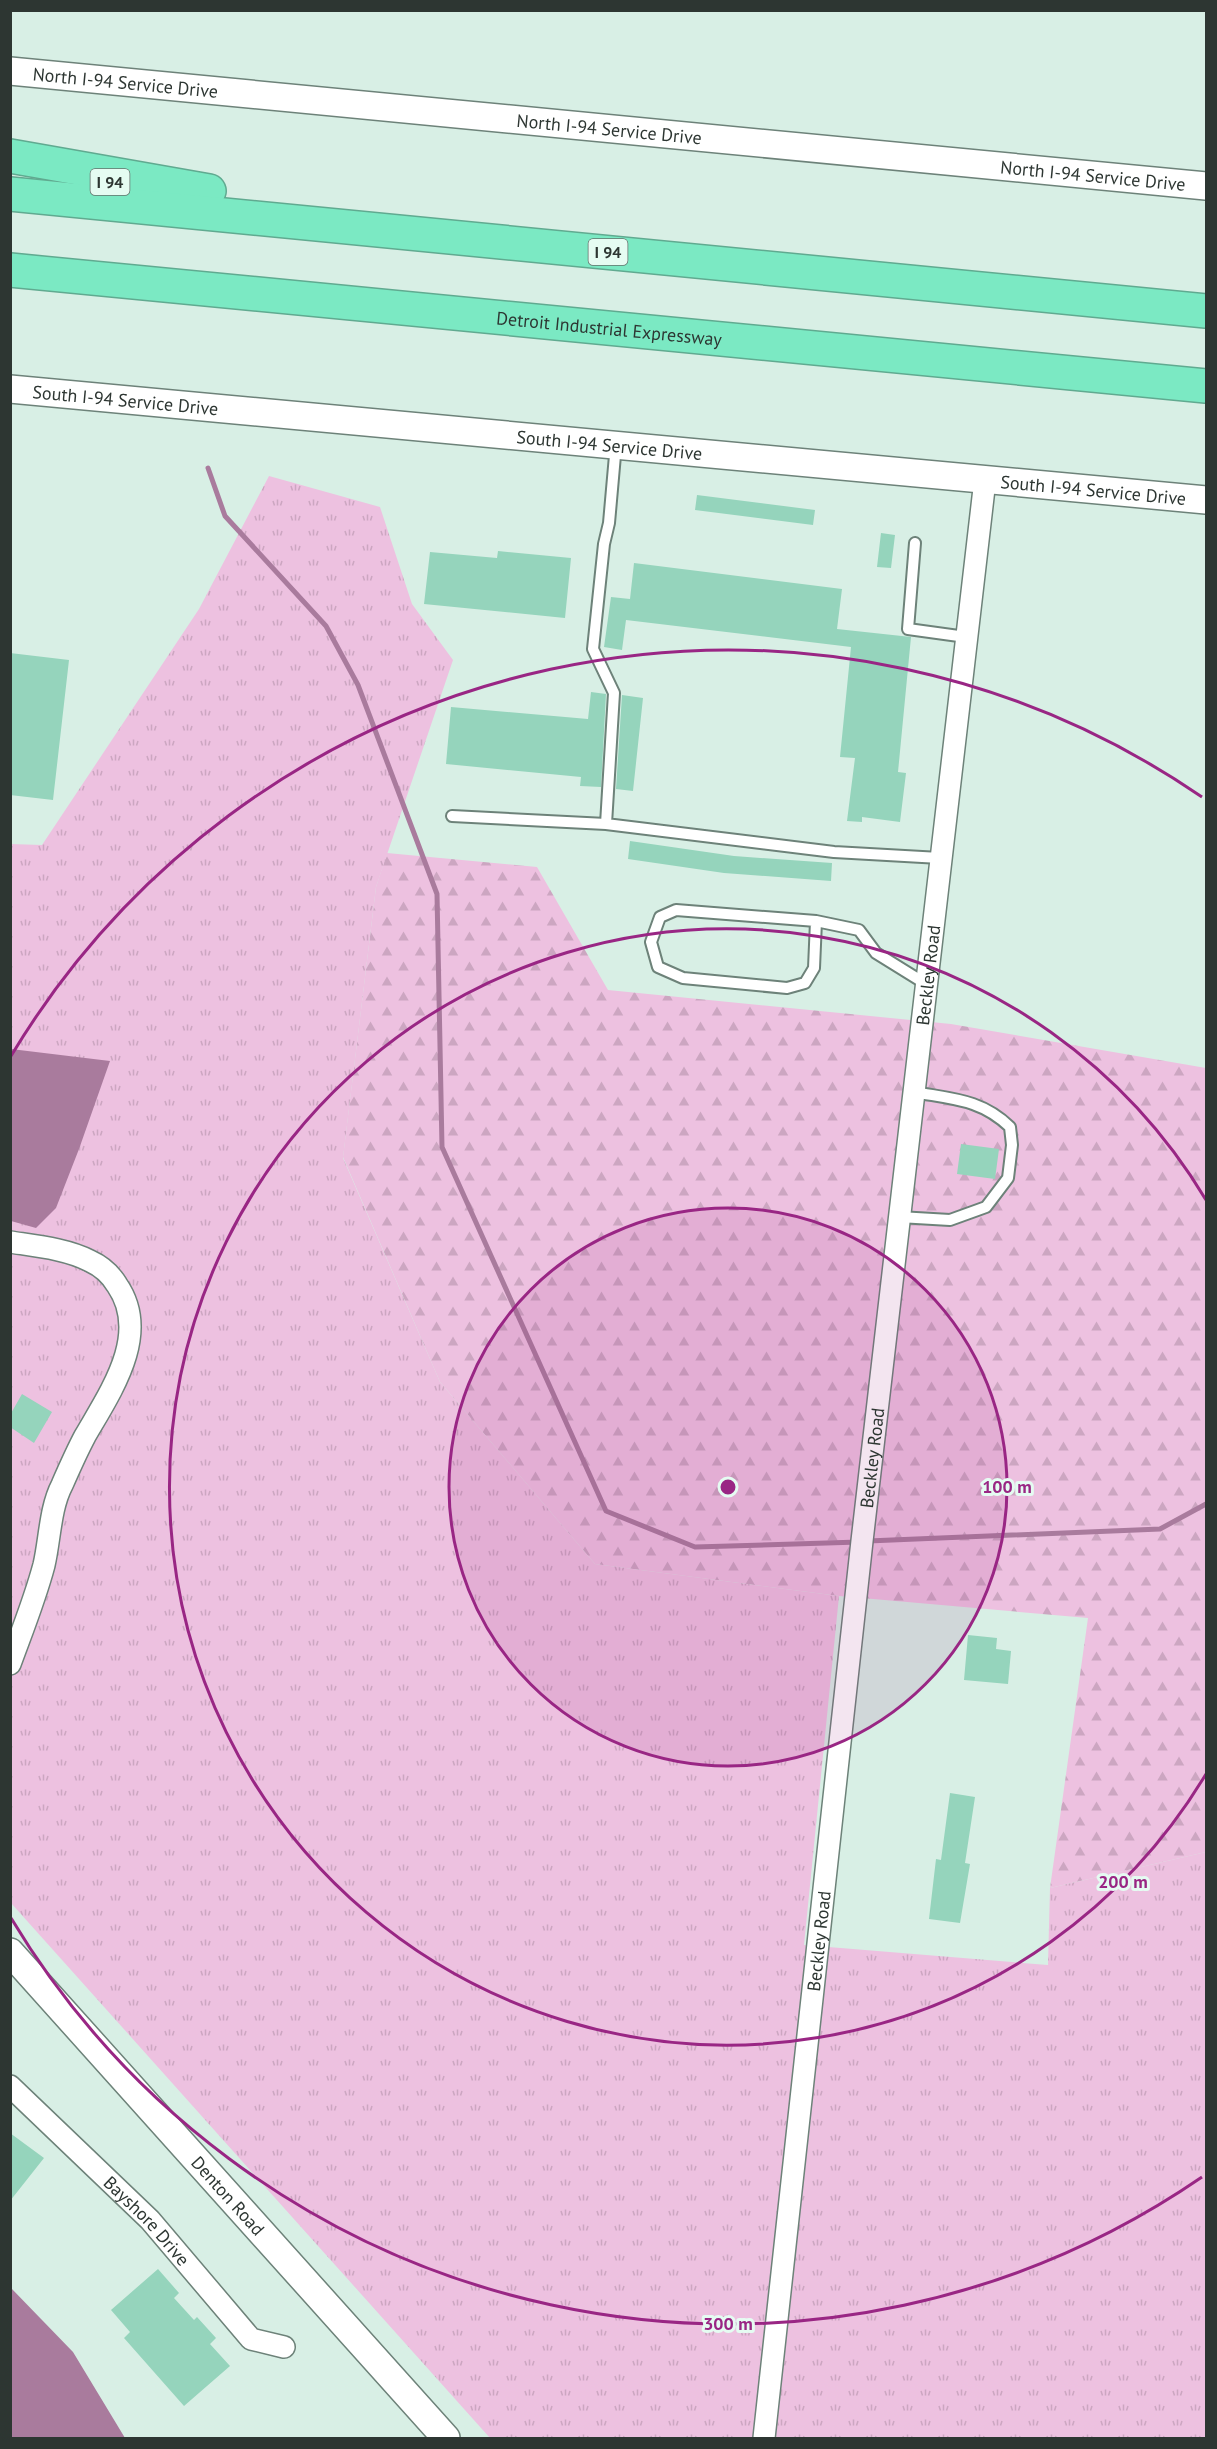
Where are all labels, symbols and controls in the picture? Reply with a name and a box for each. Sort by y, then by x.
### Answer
street label: North I-94 Service Drive [32,62,219,102]
street label: North I-94 Service Drive [516,108,703,149]
street label: North I-94 Service Drive [999,155,1187,195]
road number: I 94 [90,169,130,195]
road number: I 94 [588,239,628,265]
street label: Detroit Industrial Expressway [495,306,724,351]
street label: South I-94 Service Drive [32,380,219,420]
street label: South I-94 Service Drive [516,425,703,465]
street label: South I-94 Service Drive [1000,469,1187,510]
street label: Beckley Road [910,924,945,1027]
street label: Beckley Road [854,1406,889,1509]
text: 100 m [982,1475,1032,1498]
centre of rings [718,1477,738,1497]
text: 200 m [1098,1870,1148,1893]
street label: Beckley Road [801,1890,835,1992]
street label: Denton Road [187,2151,270,2240]
street label: Bayshore Drive [99,2171,195,2270]
text: 300 m [703,2312,753,2335]

